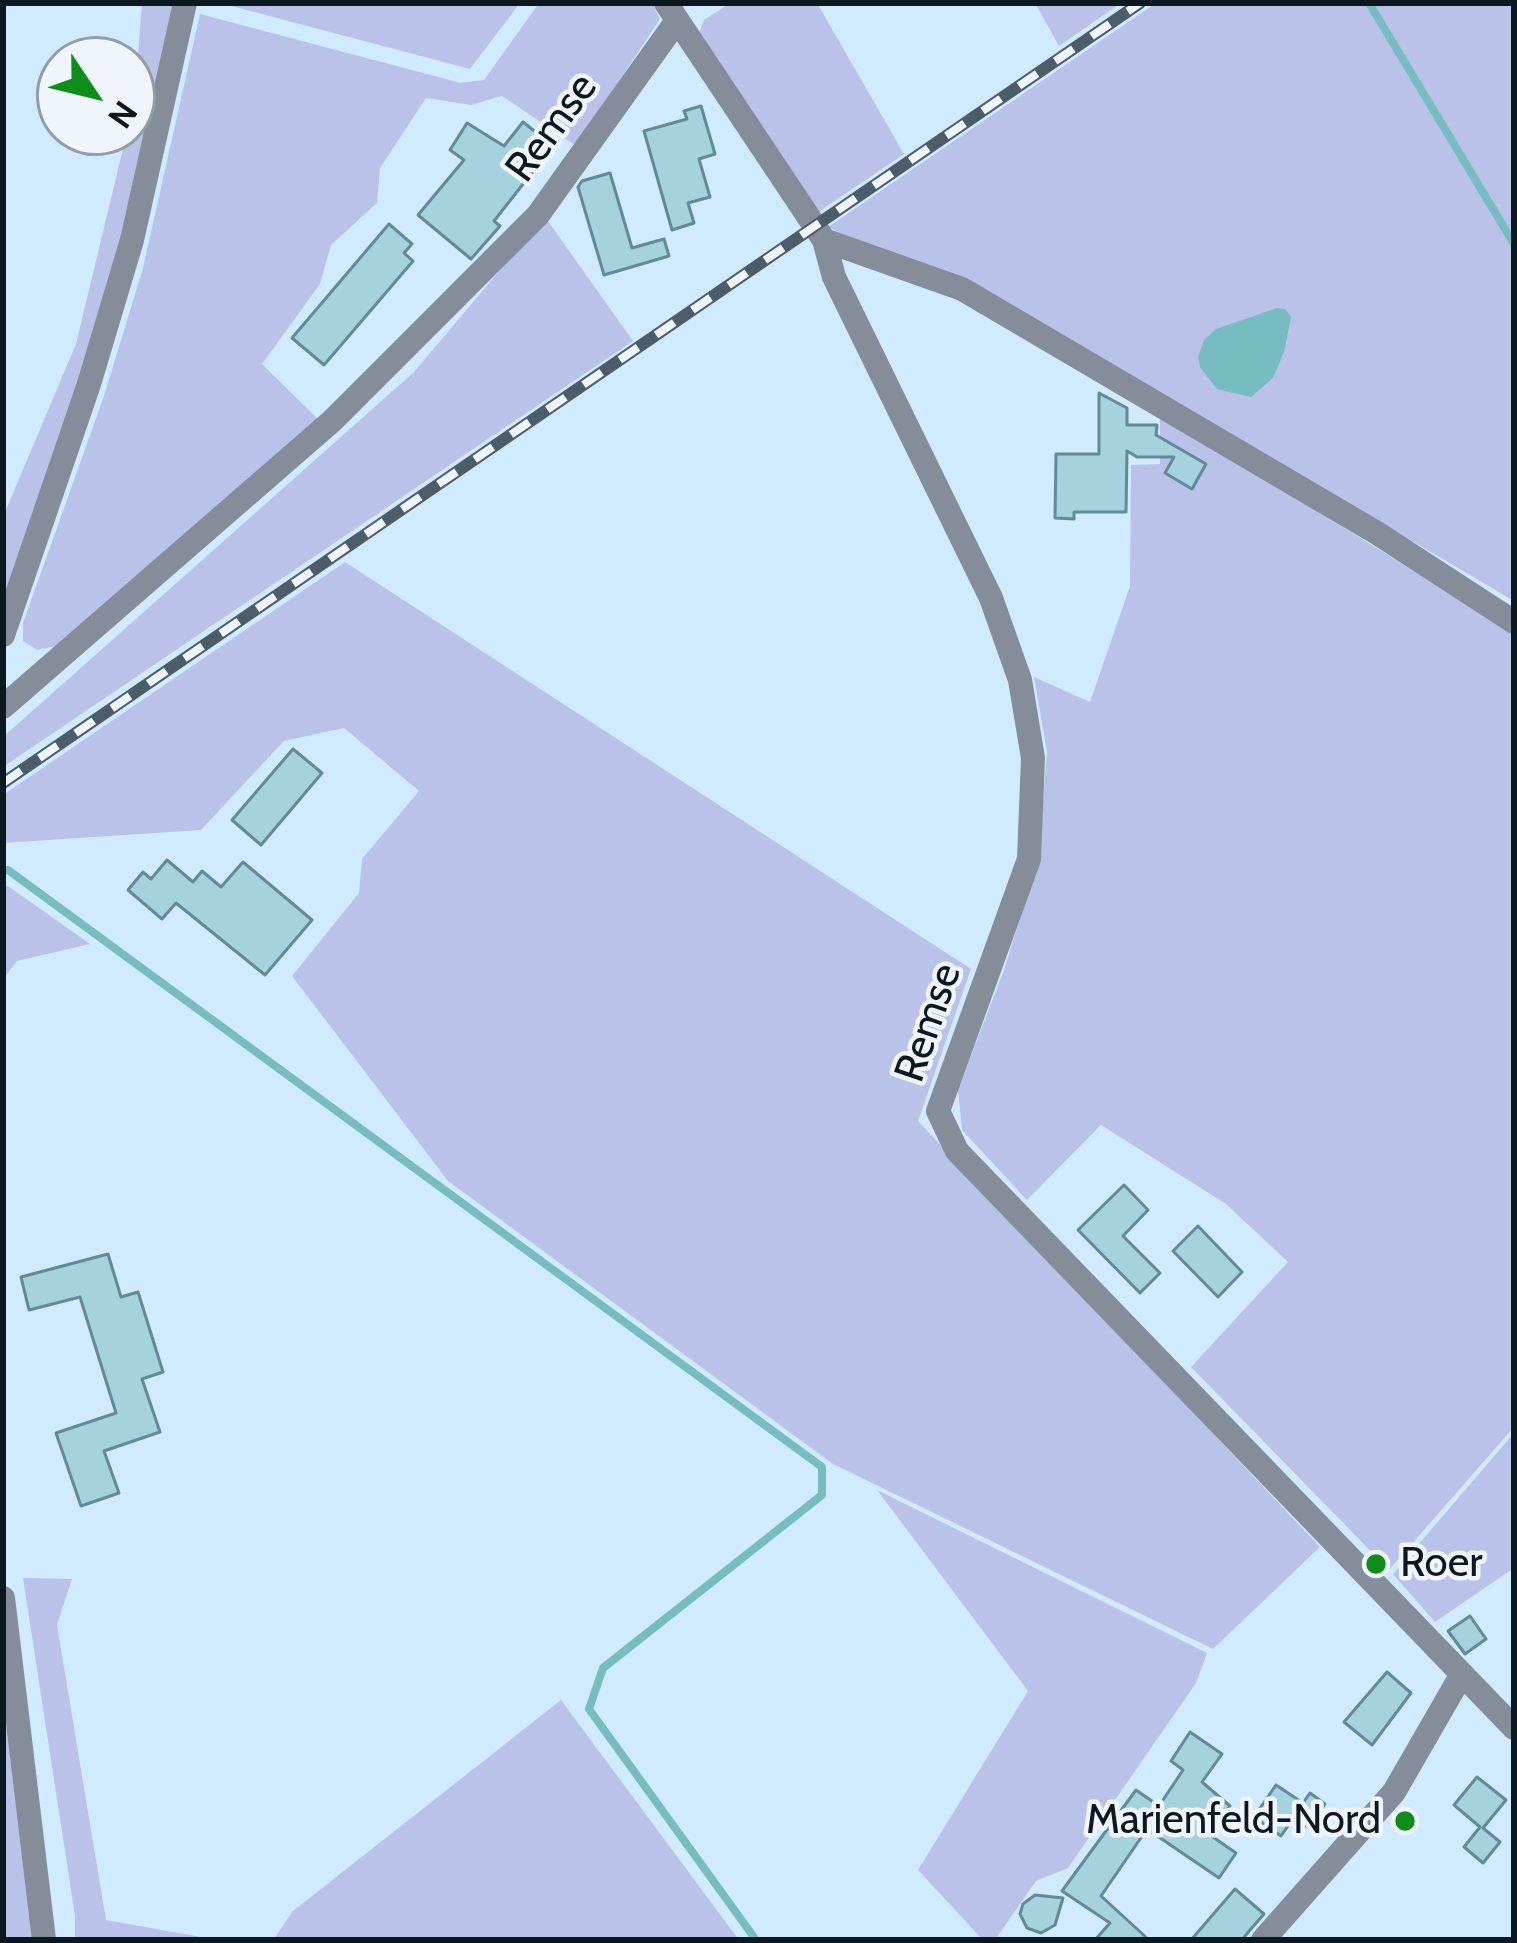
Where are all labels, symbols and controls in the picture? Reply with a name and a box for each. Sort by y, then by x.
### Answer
north arrow [36,36,156,156]
street label: Remse [496,64,608,192]
text: N [100,94,146,136]
street label: Remse [885,957,973,1089]
place label: Roer [1400,1539,1482,1589]
marker: Roer [1363,1551,1389,1577]
place label: Marienfeld-Nord [1086,1796,1381,1846]
marker: Marienfeld-Nord [1392,1808,1418,1834]

